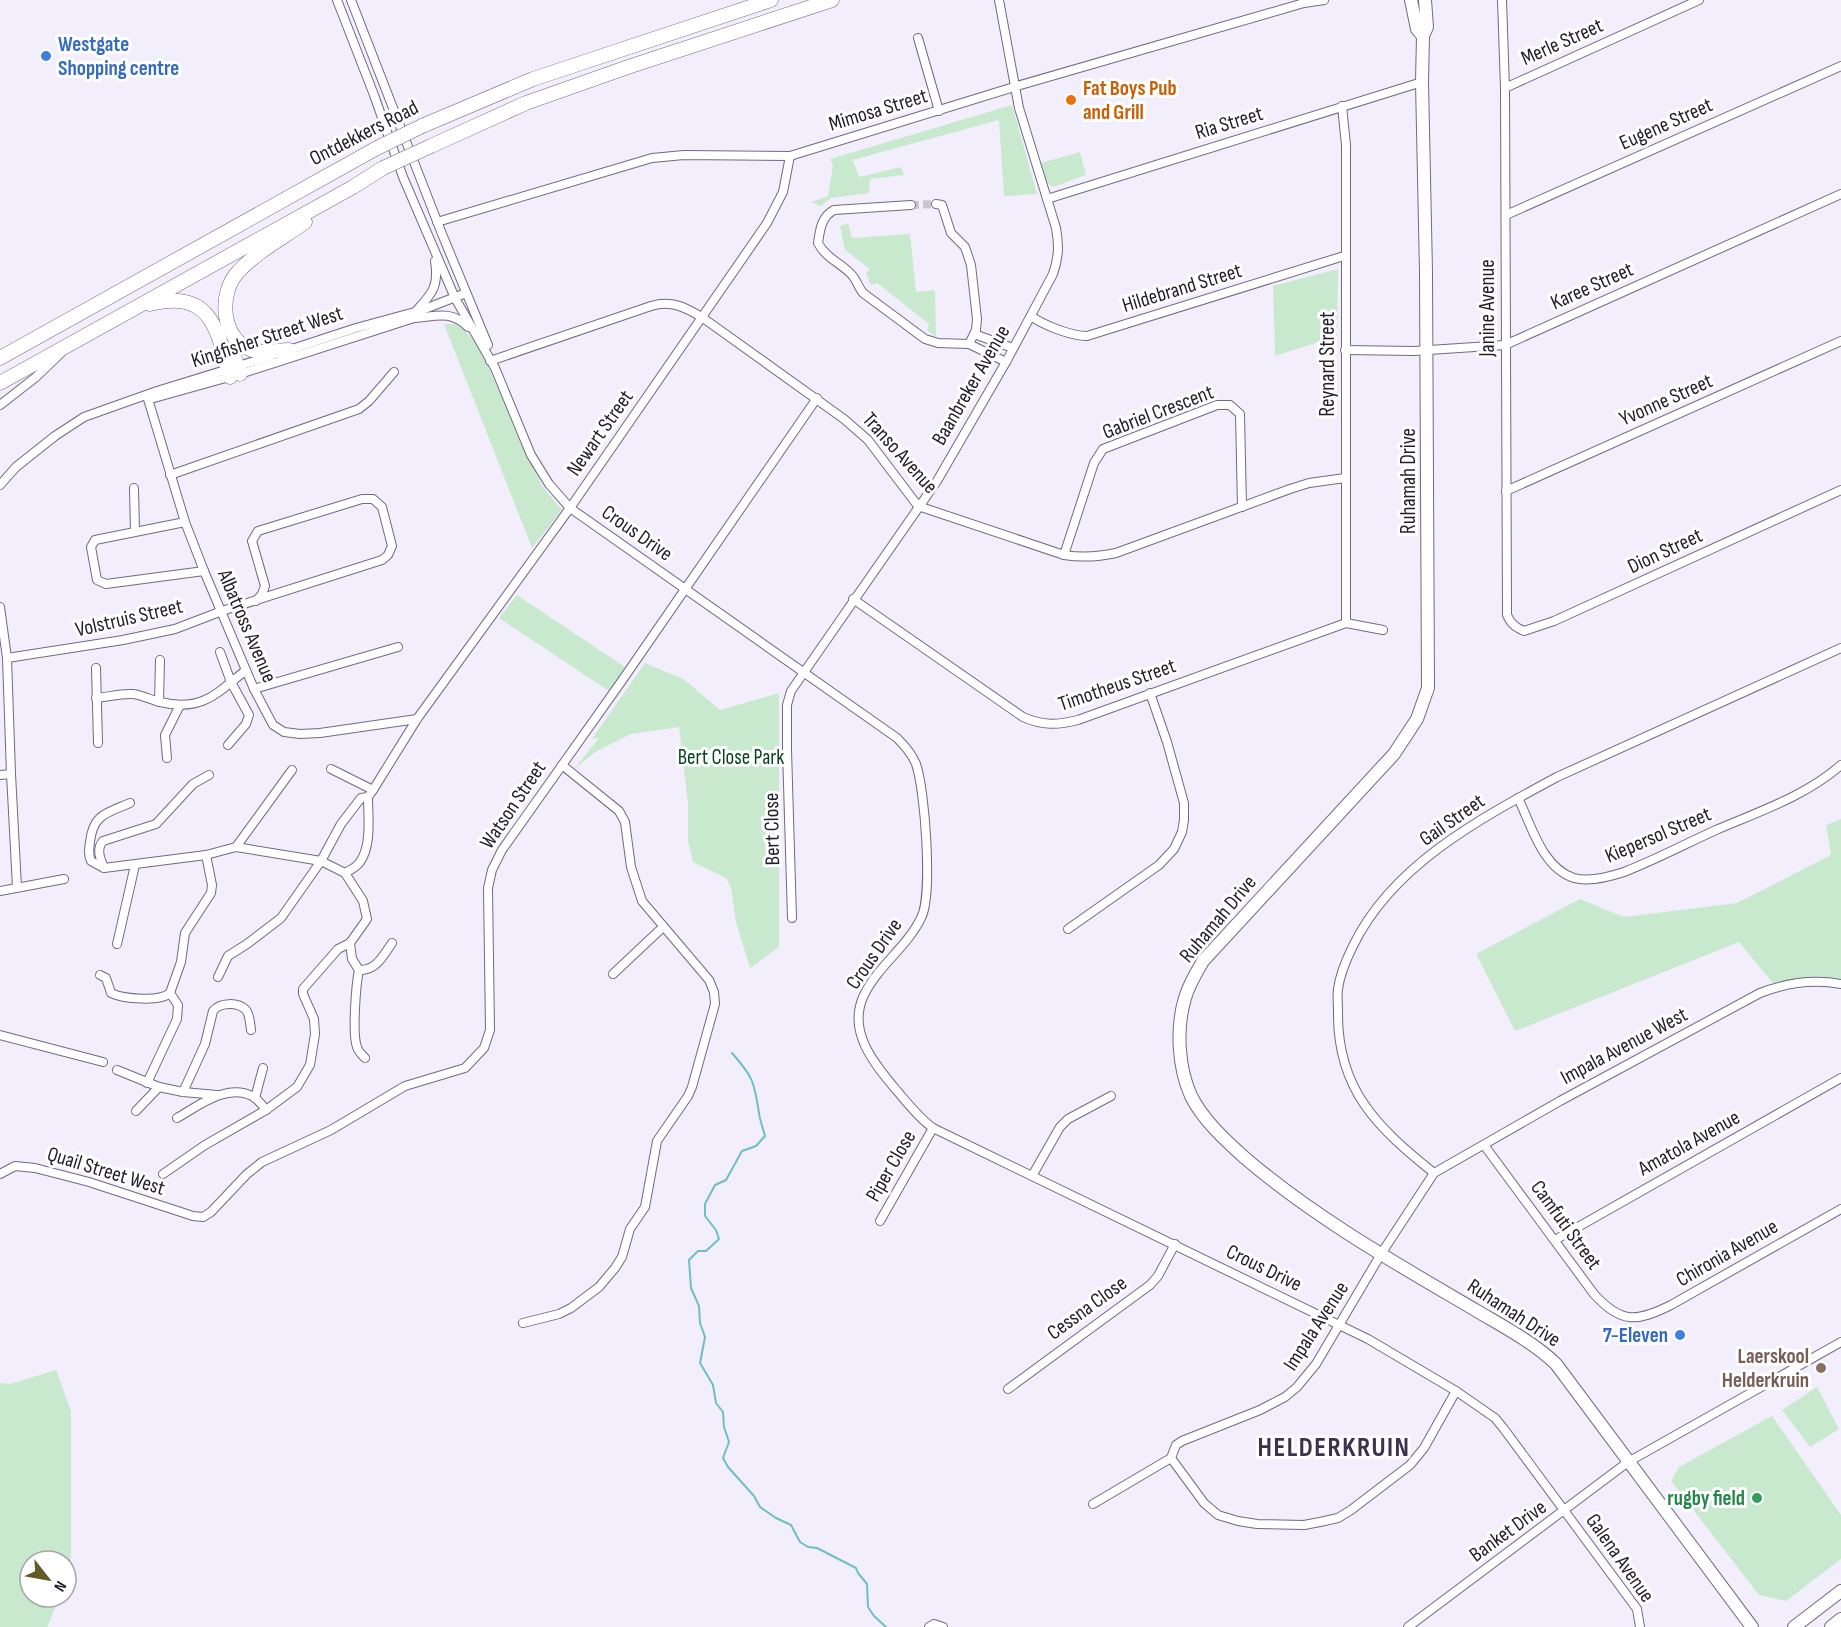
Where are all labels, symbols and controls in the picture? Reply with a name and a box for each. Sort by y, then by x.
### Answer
street label: Merle Street [1517,13,1607,71]
place label: Westgate Shopping centre [58,32,179,81]
marker: Westgate Shopping centre [39,49,53,63]
place label: Fat Boys Pub and Grill [1083,76,1177,125]
street label: Mimosa Street [826,83,930,137]
street label: Eugene Street [1616,92,1716,156]
marker: Fat Boys Pub and Grill [1064,93,1078,107]
street label: Ontdekkers Road [305,95,423,171]
street label: Ria Street [1192,101,1266,145]
street label: Karee Street [1547,257,1637,315]
street label: Hildebrand Street [1119,258,1245,318]
street label: Janine Avenue [1475,259,1500,358]
street label: Kingfisher Street West [188,301,346,373]
street label: Reynard Street [1315,311,1340,417]
street label: Baanbreker Avenue [927,321,1015,449]
street label: Yvonne Street [1616,368,1716,432]
street label: Gabriel Crescent [1099,379,1217,445]
street label: Newart Street [561,385,639,481]
street label: Transo Avenue [857,407,943,499]
street label: Ruhamah Drive [1396,428,1421,534]
street label: Crous Drive [597,500,677,566]
street label: Dion Street [1624,523,1706,579]
street label: Albatross Avenue [212,565,282,686]
street label: Volstruis Street [73,594,185,642]
street label: Timotheus Street [1055,653,1179,717]
park label: Bert Close Park [678,745,784,770]
street label: Watson Street [475,756,551,854]
street label: Gail Street [1415,789,1489,851]
street label: Bert Close [759,792,785,866]
street label: Kiepersol Street [1601,802,1715,868]
street label: Ruhamah Drive [1174,870,1262,968]
street label: Crous Drive [841,914,907,994]
street label: Impala Avenue West [1556,1002,1692,1090]
street label: Amatola Avenue [1633,1105,1744,1182]
street label: Piper Close [861,1126,921,1206]
street label: Quail Street West [44,1141,168,1201]
street label: Camfuti Street [1525,1176,1607,1274]
street label: Chironia Avenue [1672,1214,1782,1292]
street label: Crous Drive [1222,1239,1306,1297]
street label: Cessna Close [1042,1271,1132,1345]
street label: Ruhamah Drive [1463,1274,1565,1352]
street label: Impala Avenue [1278,1277,1354,1375]
place label: 7-Eleven [1603,1323,1668,1348]
marker: 7-Eleven [1673,1328,1687,1342]
place label: Laerskool Helderkruin [1722,1344,1809,1393]
marker: Laerskool Helderkruin [1814,1361,1828,1375]
district label: HELDERKRUIN [1258,1432,1410,1464]
place label: rugby field [1667,1486,1745,1511]
marker: rugby field [1750,1491,1764,1505]
street label: Banket Drive [1465,1495,1551,1567]
street label: Galena Avenue [1580,1509,1660,1607]
north arrow [18,1549,78,1609]
text: N [49,1577,70,1595]

